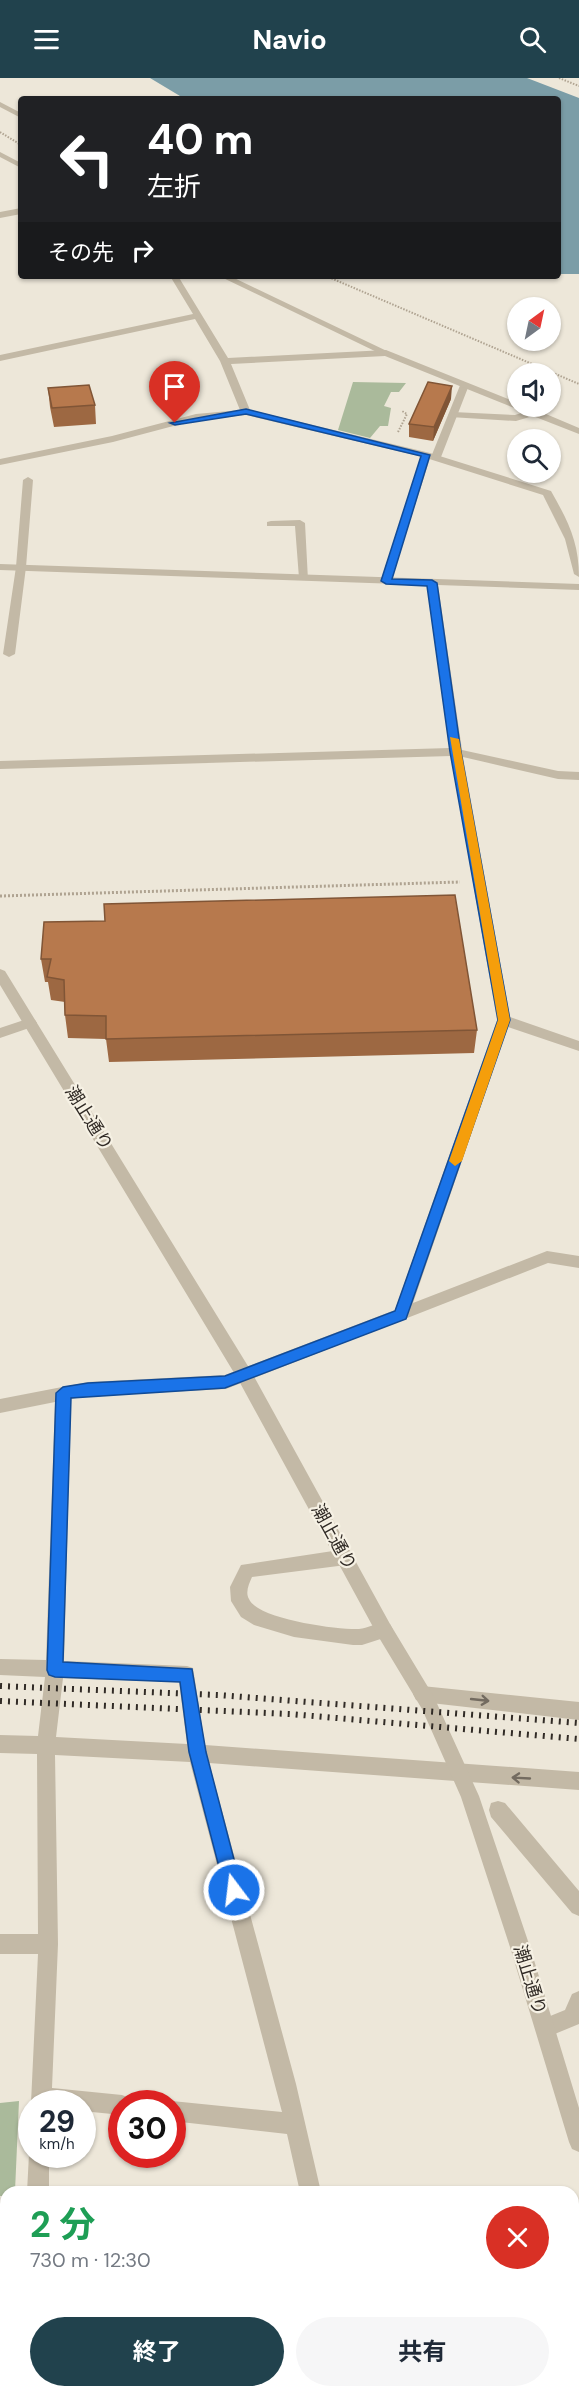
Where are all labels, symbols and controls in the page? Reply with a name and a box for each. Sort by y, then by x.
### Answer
text: Navio [252,22,327,57]
icon: menu [30,23,63,56]
icon: search [516,23,549,56]
text: 40 m [147,112,253,167]
icon: left [48,120,126,198]
text: 左折 [147,169,201,204]
icon: right [126,234,159,267]
text: その先 [48,238,114,267]
north arrow [507,297,561,351]
map controls [507,297,561,483]
pin [149,361,200,423]
button: sound [507,363,561,417]
icon: arrive [158,370,191,403]
button: search [507,429,561,483]
street label: 潮止通り [60,1081,118,1155]
street label: 潮止通り [306,1500,362,1574]
one-way arrow [470,1695,490,1706]
one-way arrow [511,1772,531,1783]
position arrow [202,1858,266,1922]
street label: 潮止通り [508,1942,552,2018]
speed limit sign: 30 [108,2090,186,2168]
text: 29 [39,2102,75,2141]
text: km/h [39,2134,75,2154]
text: 2 分 [30,2201,95,2248]
button: close [486,2206,549,2269]
text: 730 m · 12:30 [30,2247,151,2273]
button: 終了 [30,2317,284,2386]
button: 共有 [296,2317,549,2386]

